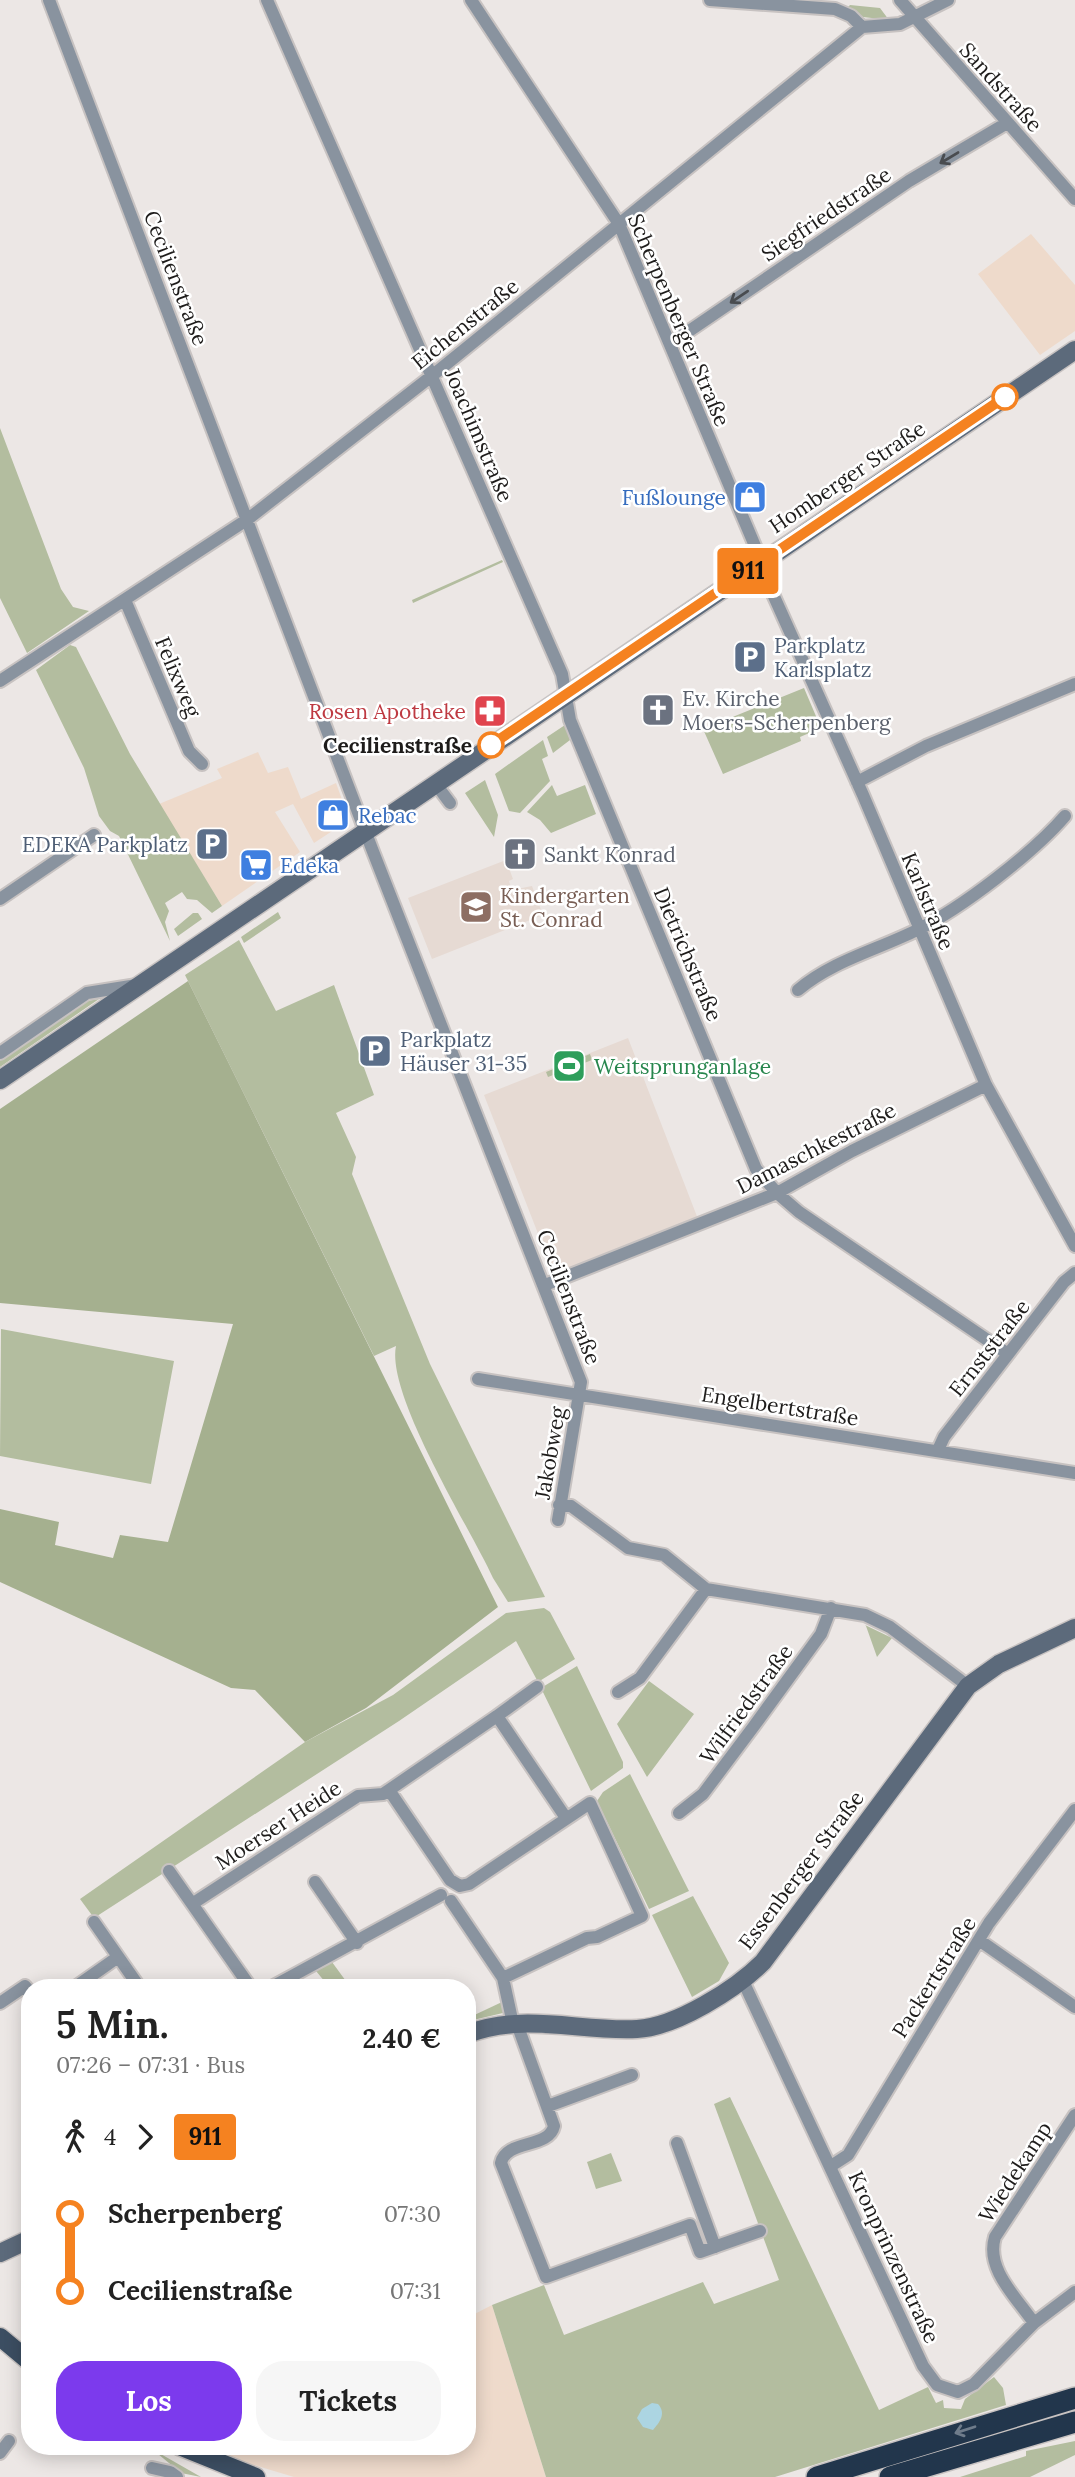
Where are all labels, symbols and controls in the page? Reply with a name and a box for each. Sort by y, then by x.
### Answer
street label: Sandstraße [954,37,1048,137]
one-way arrow [939,151,959,165]
street label: Siegfriedstraße [756,161,896,267]
street label: Cecilienstraße [138,207,214,349]
street label: Scherpenberger Straße [622,210,736,430]
street label: Eichenstraße [406,273,524,375]
one-way arrow [729,290,749,304]
street label: Joachimstraße [438,363,519,506]
unlabelled marker [992,384,1018,410]
street label: Homberger Straße [764,415,930,539]
shop icon: Fußlounge [731,478,769,516]
place label: Fußlounge [622,484,726,511]
line badge: 911 [708,548,788,594]
text: 911 [731,555,765,586]
place label: Parkplatz Karlsplatz [774,632,871,683]
street label: Felixweg [149,633,207,722]
parking icon: Parkplatz Karlsplatz [731,638,769,676]
place label: Ev. Kirche Moers-Scherpenberg [682,685,891,736]
church icon: Ev. Kirche Moers-Scherpenberg [639,691,677,729]
pharmacy icon: Rosen Apotheke [471,692,509,730]
place label: Rosen Apotheke [309,698,466,725]
place label: Cecilienstraße [323,732,472,759]
marker: Cecilienstraße [478,732,504,758]
shop icon: Rebac [314,796,352,834]
place label: Rebac [358,802,417,829]
parking icon: EDEKA Parkplatz [193,825,231,863]
place label: EDEKA Parkplatz [22,831,188,858]
church icon: Sankt Konrad [501,835,539,873]
place label: Sankt Konrad [544,841,676,868]
supermarket icon: Edeka [237,846,275,884]
street label: Karlstraße [895,848,961,954]
place label: Edeka [280,852,339,879]
place label: Kindergarten St. Conrad [500,882,630,933]
street label: Dietrichstraße [648,883,728,1025]
school or university icon: Kindergarten St. Conrad [457,888,495,926]
place label: Parkplatz Häuser 31-35 [400,1026,527,1077]
parking icon: Parkplatz Häuser 31-35 [356,1032,394,1070]
sports icon: Weitsprunganlage [550,1047,588,1085]
place label: Weitsprunganlage [594,1053,771,1080]
street label: Damaschkestraße [732,1096,900,1200]
street label: Cecilienstraße [531,1226,607,1368]
street label: Ernststraße [943,1294,1035,1402]
street label: Engelbertstraße [700,1380,860,1432]
street label: Jakobweg [528,1404,571,1502]
street label: Wilfriedstraße [694,1639,798,1769]
street label: Moerser Heide [210,1774,346,1876]
street label: Essenberger Straße [732,1785,870,1955]
street label: Packertstraße [886,1911,982,2043]
text: 5 Min. [56,2000,169,2048]
text: 2.40 € [362,2022,441,2055]
text: 07:26 – 07:31 · Bus [56,2050,245,2079]
street label: Wiedekamp [972,2116,1058,2228]
icon: walk [56,2118,94,2156]
icon: forward [126,2118,164,2156]
text: 911 [188,2121,222,2152]
text: 4 [104,2122,116,2151]
street label: Kronprinzenstraße [842,2167,946,2347]
text: Scherpenberg [108,2197,282,2230]
text: 07:30 [384,2199,441,2228]
text: Cecilienstraße [108,2274,292,2307]
text: 07:31 [390,2276,441,2305]
button: Los [56,2361,242,2441]
button: Tickets [256,2361,441,2441]
one-way arrow [954,2425,976,2438]

